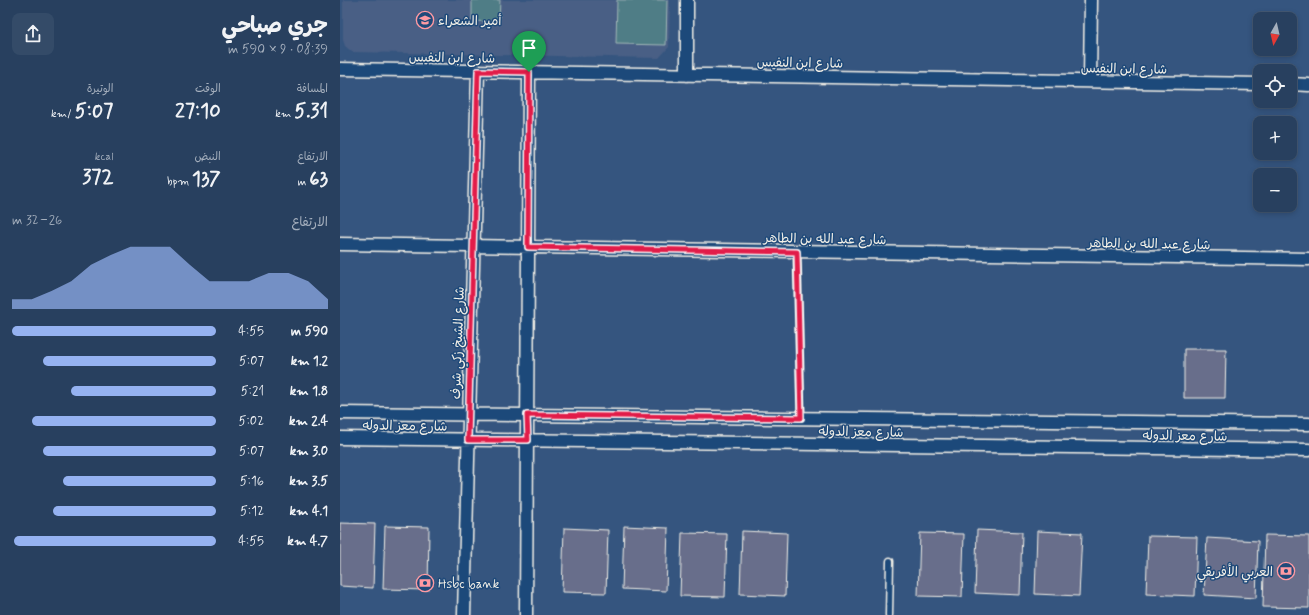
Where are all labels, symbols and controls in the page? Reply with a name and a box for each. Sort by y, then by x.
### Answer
school or university icon: أمير الشعراء [415,10,435,30]
text: جري صباحي [222,12,328,40]
north arrow [1253,12,1297,56]
map controls [1253,12,1297,212]
button: share [12,13,54,55]
place label: أمير الشعراء [438,13,502,30]
pin [512,31,546,72]
icon: arrive [518,37,540,59]
text: 08:39 · 9 × 590 m [228,41,328,58]
street label: شارع ابن النفيس [409,49,495,68]
street label: شارع ابن النفيس [757,54,843,73]
street label: شارع ابن النفيس [1081,60,1167,79]
button: locate [1253,64,1297,108]
text: الوتيرة [87,82,113,96]
text: الوقت [195,82,221,96]
text: المسافة [297,82,328,96]
text: 5:07 [75,98,113,125]
text: 27:10 [175,98,221,125]
text: 5.31 [294,98,328,125]
text: /km [51,107,75,121]
text: km [275,107,294,121]
button: + [1253,116,1297,160]
text: kcal [95,150,113,164]
text: النبض [194,150,221,164]
text: الارتفاع [297,150,328,164]
text: 372 [82,164,113,191]
text: 137 [192,166,221,193]
text: 63 [309,166,328,193]
button: − [1253,168,1297,212]
text: bpm [167,175,192,189]
text: m [298,175,309,189]
text: 26–32 m [12,212,62,229]
text: الارتفاع [292,214,328,231]
street label: شارع عبد الله بن الطاهر [762,230,887,249]
street label: شارع عبد الله بن الطاهر [1086,235,1211,254]
street label: شارع الشيخ زكي شرف [448,286,471,400]
text: 4:55 [238,323,264,340]
text: 590 m [291,323,328,340]
text: 5:07 [239,353,264,370]
text: 1.2 km [291,353,328,370]
text: 5:21 [241,383,264,400]
text: 1.8 km [290,383,328,400]
text: 5:02 [239,413,264,430]
text: 2.4 km [289,413,328,430]
street label: شارع معز الدوله [362,417,448,436]
street label: شارع معز الدوله [818,423,904,442]
street label: شارع معز الدوله [1142,427,1228,446]
text: 5:07 [239,443,264,460]
text: 3.0 km [290,443,328,460]
text: 5:16 [240,473,264,490]
text: 3.5 km [289,473,328,490]
text: 5:12 [240,503,264,520]
text: 4.1 km [289,503,328,520]
text: 4:55 [238,533,264,550]
text: 4.7 km [287,533,328,550]
bank icon: العربي الأفريقي [1276,561,1296,581]
place label: العربي الأفريقي [1197,563,1273,583]
bank icon: Hsbc bank [415,573,435,593]
place label: Hsbc bank [438,576,500,593]

